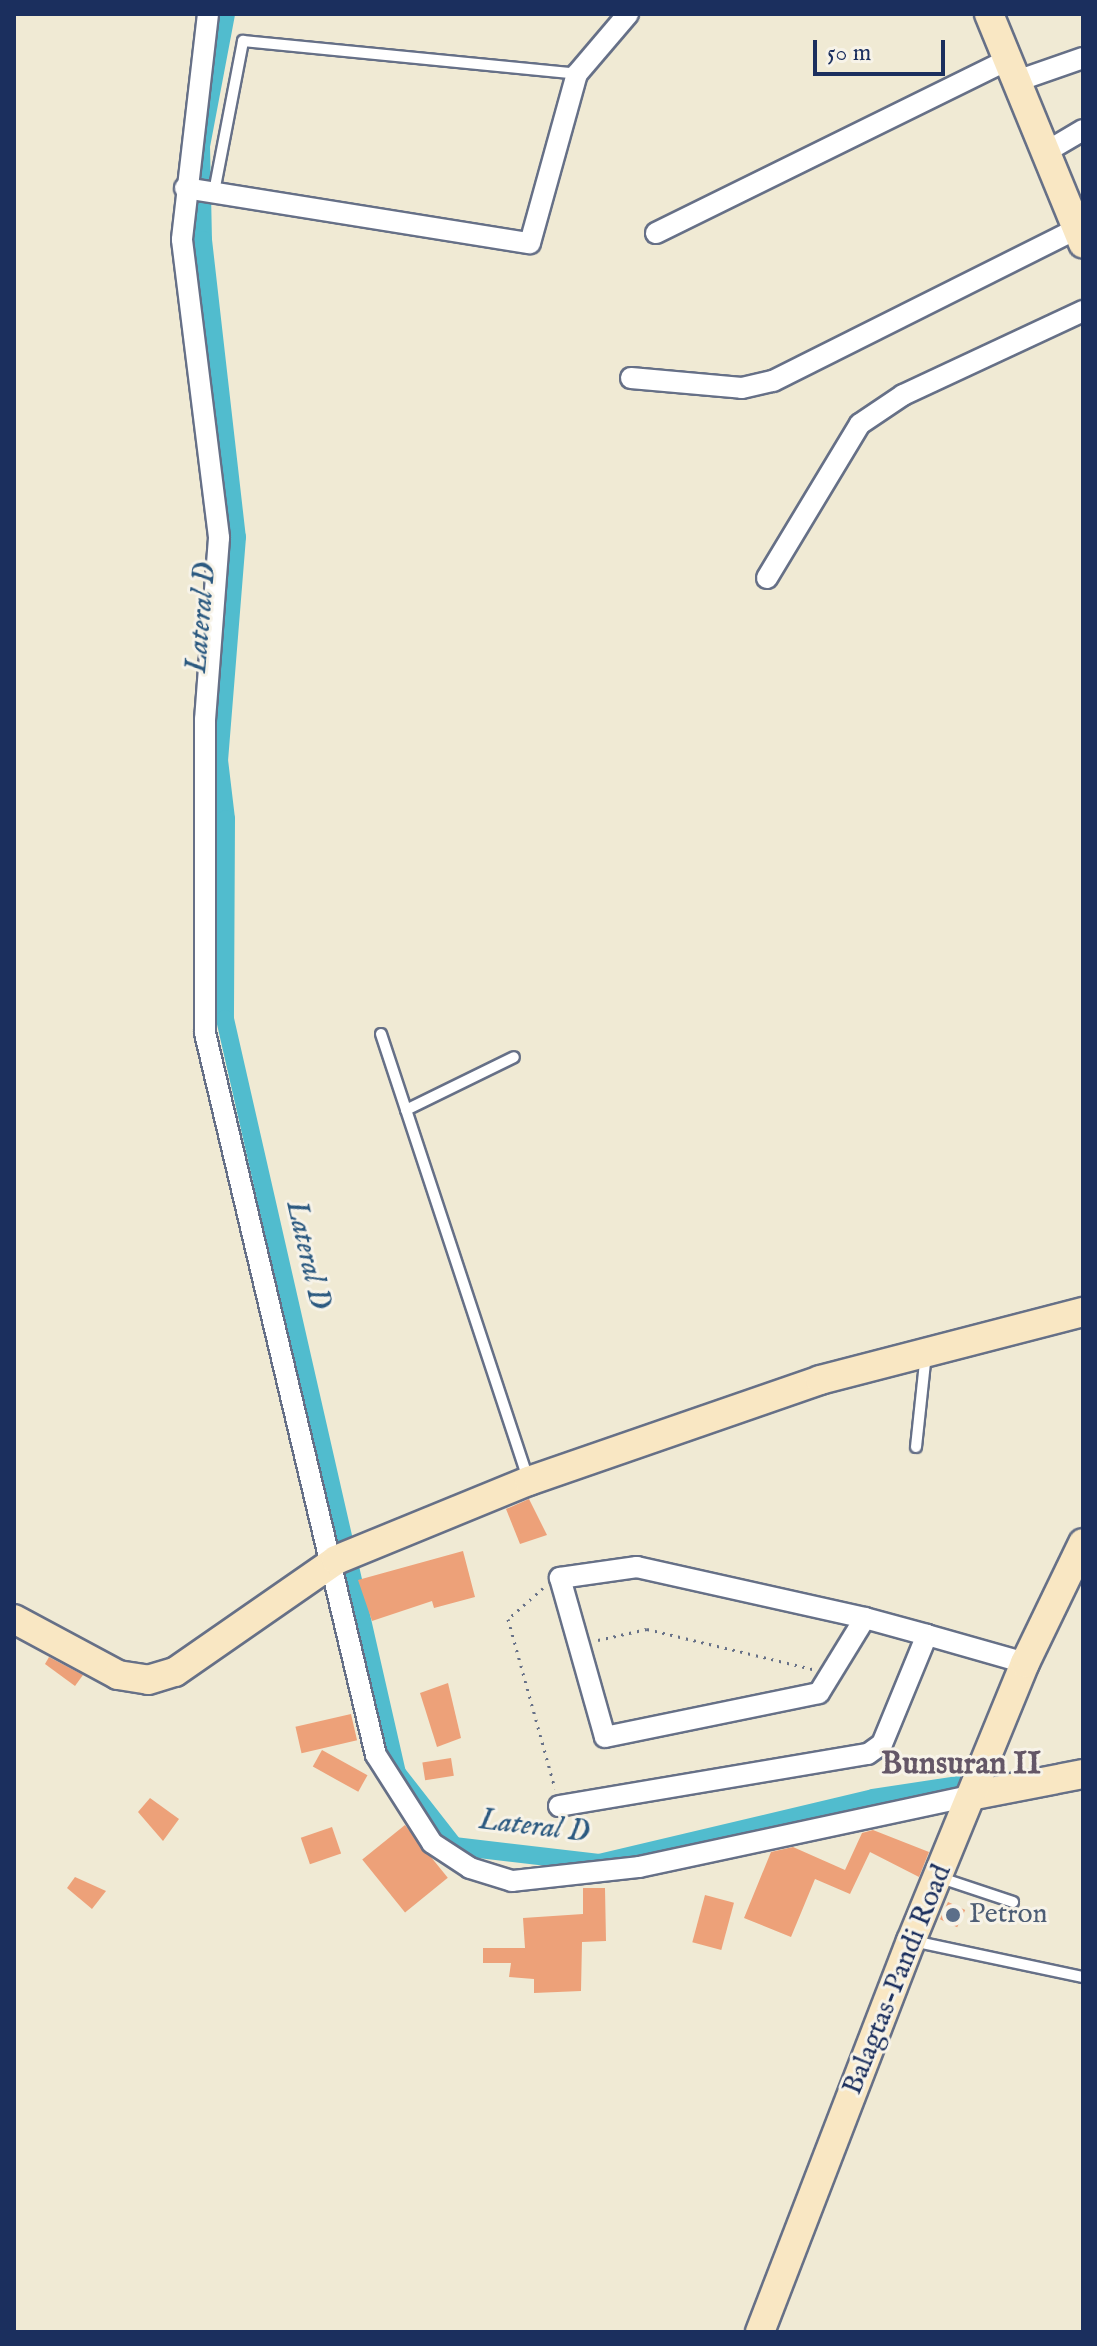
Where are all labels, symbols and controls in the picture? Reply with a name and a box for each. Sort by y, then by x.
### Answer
scale bar [817,24,949,74]
text: 50 m [827,38,871,69]
water label: Lateral D [179,561,225,675]
water label: Lateral D [277,1197,337,1313]
district label: Bunsuran II [881,1746,1041,1784]
water label: Lateral D [477,1802,591,1852]
street label: Balagtas-Pandi Road [837,1860,959,2100]
place label: Petron [969,1898,1047,1932]
marker: Petron [944,1906,962,1924]

